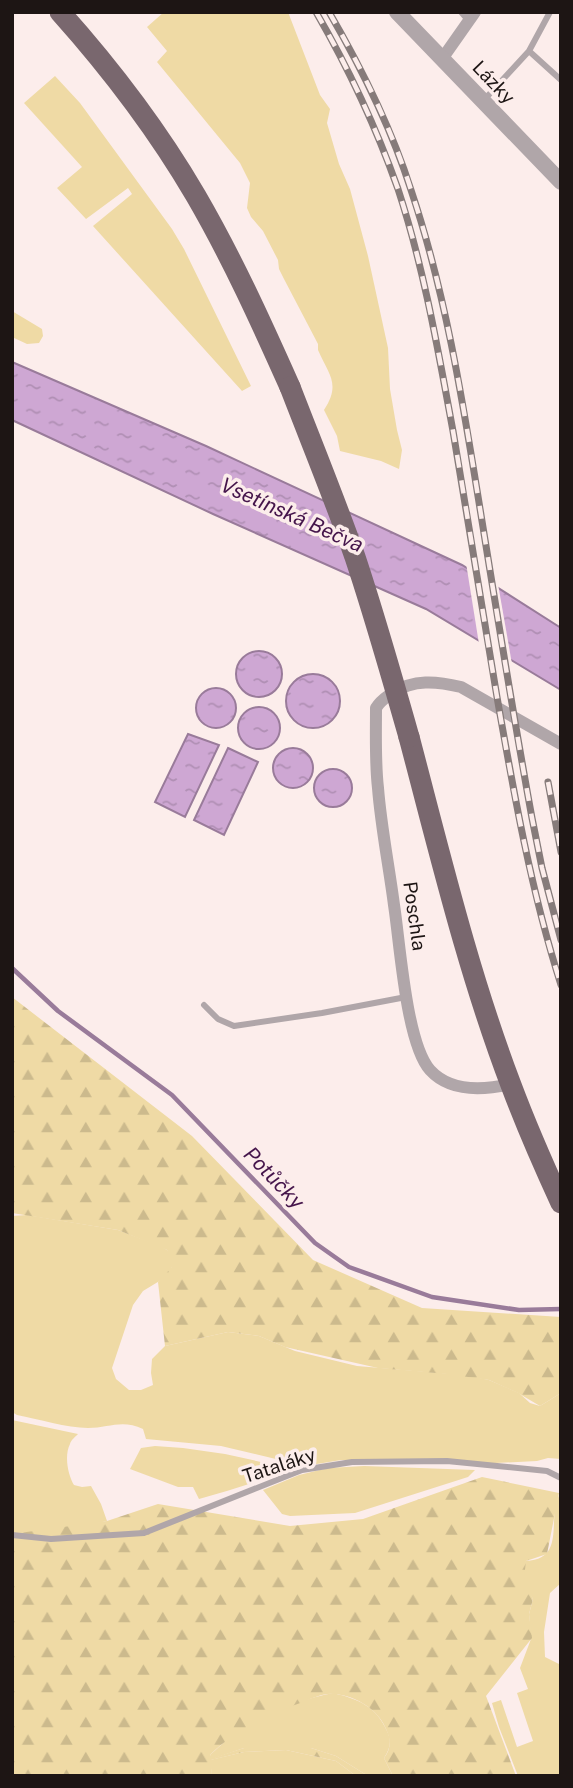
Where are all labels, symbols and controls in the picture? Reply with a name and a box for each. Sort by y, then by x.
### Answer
street label: Lázky [468,56,520,108]
water label: Vsetínská Bečva [217,472,367,557]
street label: Poschla [399,880,431,952]
water label: Potůčky [239,1141,310,1214]
street label: Tataláky [240,1443,318,1487]

